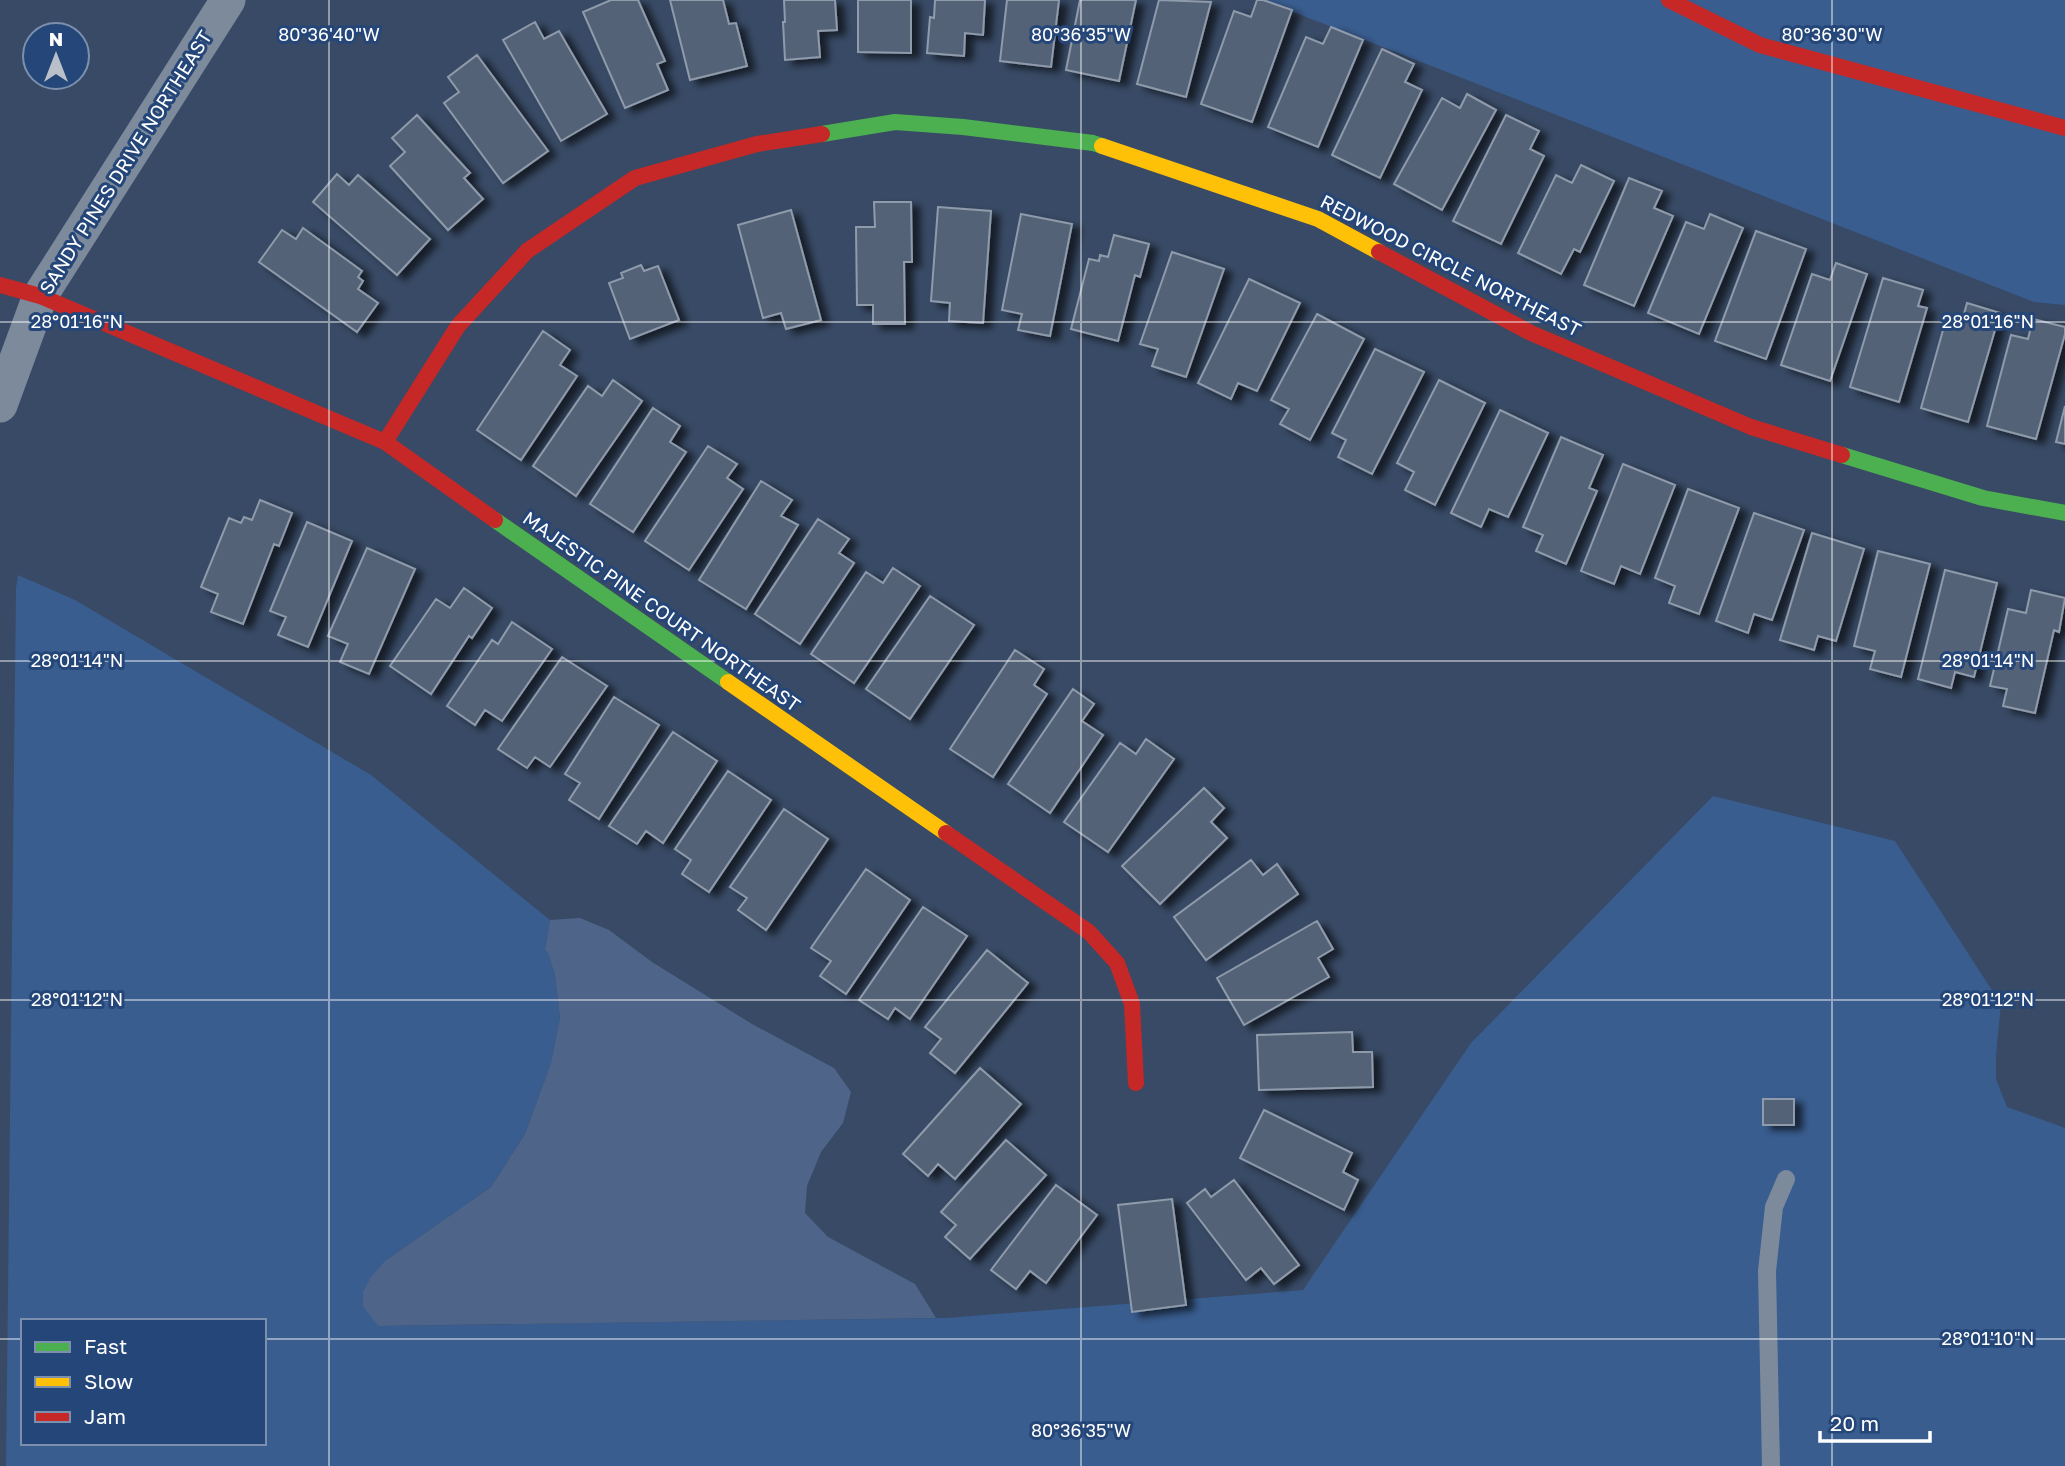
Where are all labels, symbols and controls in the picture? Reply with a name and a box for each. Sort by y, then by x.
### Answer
north arrow [21,21,91,91]
text: 80°36'40"W [278,23,380,45]
text: 80°36'35"W [1031,23,1131,45]
text: 80°36'30"W [1782,23,1882,45]
street label: SANDY PINES DRIVE NORTHEAST [34,26,216,298]
street label: REDWOOD CIRCLE NORTHEAST [1317,189,1585,341]
text: 28°01'16"N [31,310,123,332]
text: 28°01'16"N [1942,310,2034,332]
street label: MAJESTIC PINE COURT NORTHEAST [519,506,805,716]
text: 28°01'14"N [31,649,123,671]
text: 28°01'14"N [1942,649,2034,671]
text: 28°01'12"N [31,988,123,1010]
text: 28°01'12"N [1942,988,2034,1010]
legend [21,1319,266,1445]
text: 28°01'10"N [1942,1327,2034,1349]
text: Fast [84,1333,127,1359]
text: Slow [84,1368,133,1394]
scale bar [1820,1400,1930,1444]
text: Jam [84,1403,126,1429]
text: 20 m [1830,1410,1879,1436]
text: 80°36'35"W [1031,1419,1131,1441]

